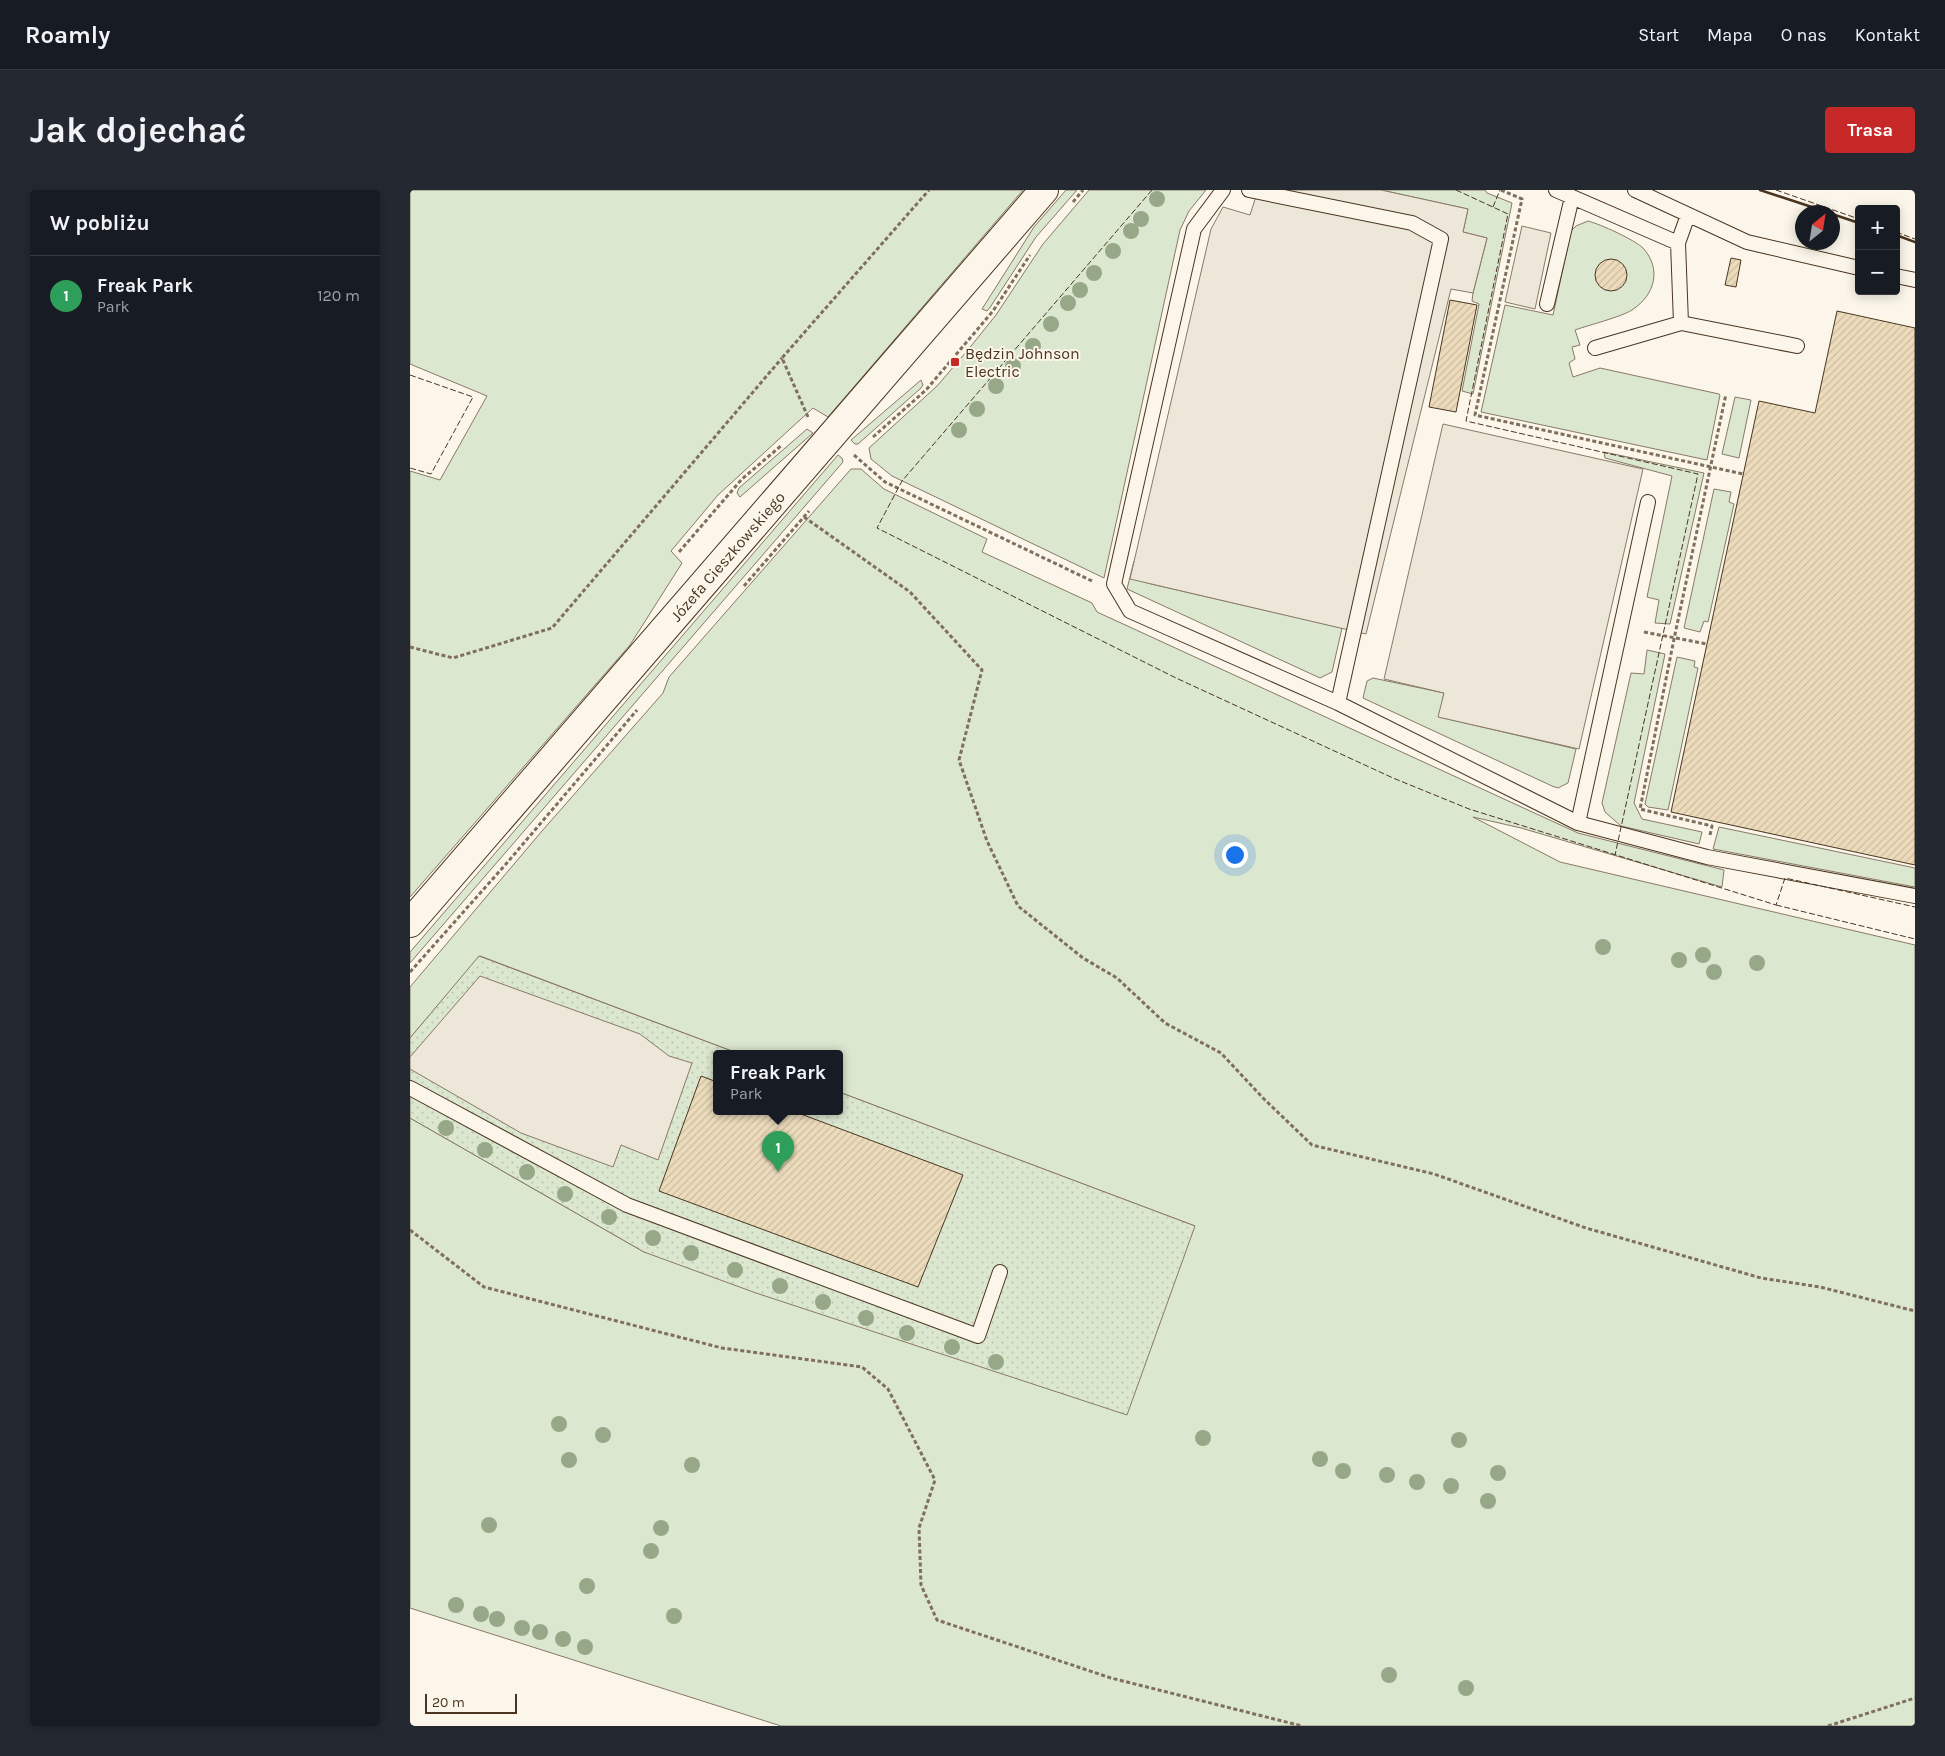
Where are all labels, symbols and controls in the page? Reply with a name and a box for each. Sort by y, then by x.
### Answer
text: Roamly [25,21,110,49]
text: Start [1638,24,1679,46]
text: Mapa [1707,24,1753,46]
text: O nas [1781,24,1827,46]
text: Kontakt [1855,24,1920,46]
button: Trasa [1825,107,1915,153]
text: Jak dojechać [30,110,246,151]
north arrow [1795,205,1840,250]
map controls [1855,205,1900,295]
button: + [1855,205,1900,250]
text: W pobliżu [50,211,150,235]
button: − [1855,250,1900,295]
text: Freak Park [97,275,193,297]
text: 1 [63,286,69,305]
text: 120 m [317,286,360,305]
text: Park [97,297,129,316]
place label: Będzin Johnson Electric [965,344,1080,381]
marker: Będzin Johnson Electric [949,356,961,368]
street label: Józefa Cieszkowskiego [666,487,789,625]
your location [1222,842,1248,868]
popup [713,1050,843,1115]
text: Freak Park [730,1062,826,1084]
text: Park [730,1084,763,1103]
pin: 1 [762,1131,794,1172]
scale bar [425,1691,518,1714]
text: 20 m [432,1694,465,1711]

